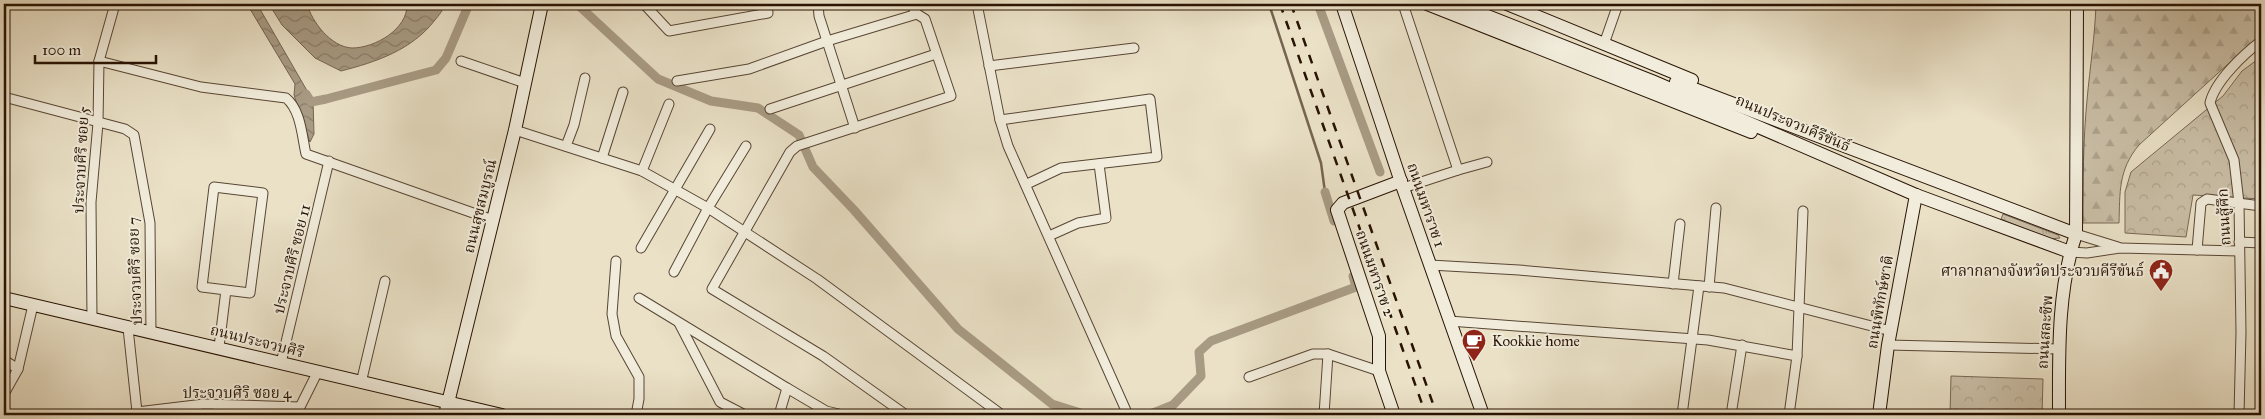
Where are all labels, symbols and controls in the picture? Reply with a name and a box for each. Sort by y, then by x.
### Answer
scale bar [35,32,156,64]
text: 100 m [42,41,82,59]
street label: ถนนประจวบคีรีขันธ์ [1733,90,1854,155]
street label: ประจวบศิริ ซอย 5 [69,106,93,214]
street label: ถนนสุขสมบูรณ์ [459,157,502,255]
street label: ถนนมหาราช 1 [1403,160,1449,250]
street label: ถนนสู้ศึก [2214,188,2235,246]
street label: ประจวบศิริ ซอย 11 [270,202,314,316]
street label: ประจวบศิริ ซอย 7 [124,217,146,325]
street label: ถนนมหาราช 2 [1352,228,1398,319]
street label: ถนนพิทักษ์ชาติ [1862,254,1897,350]
public building icon: ศาลากลางจังหวัดประจวบคีรีขันธ์ [2148,258,2174,292]
place label: ศาลากลางจังหวัดประจวบคีรีขันธ์ [1941,261,2144,280]
street label: ถนนสละชีพ [2033,295,2057,369]
street label: ถนนประจวบศิริ [208,321,306,361]
cafe icon: Kookkie home [1461,328,1487,362]
place label: Kookkie home [1492,332,1580,350]
street label: ประจวบศิริ ซอย 4 [183,384,292,402]

